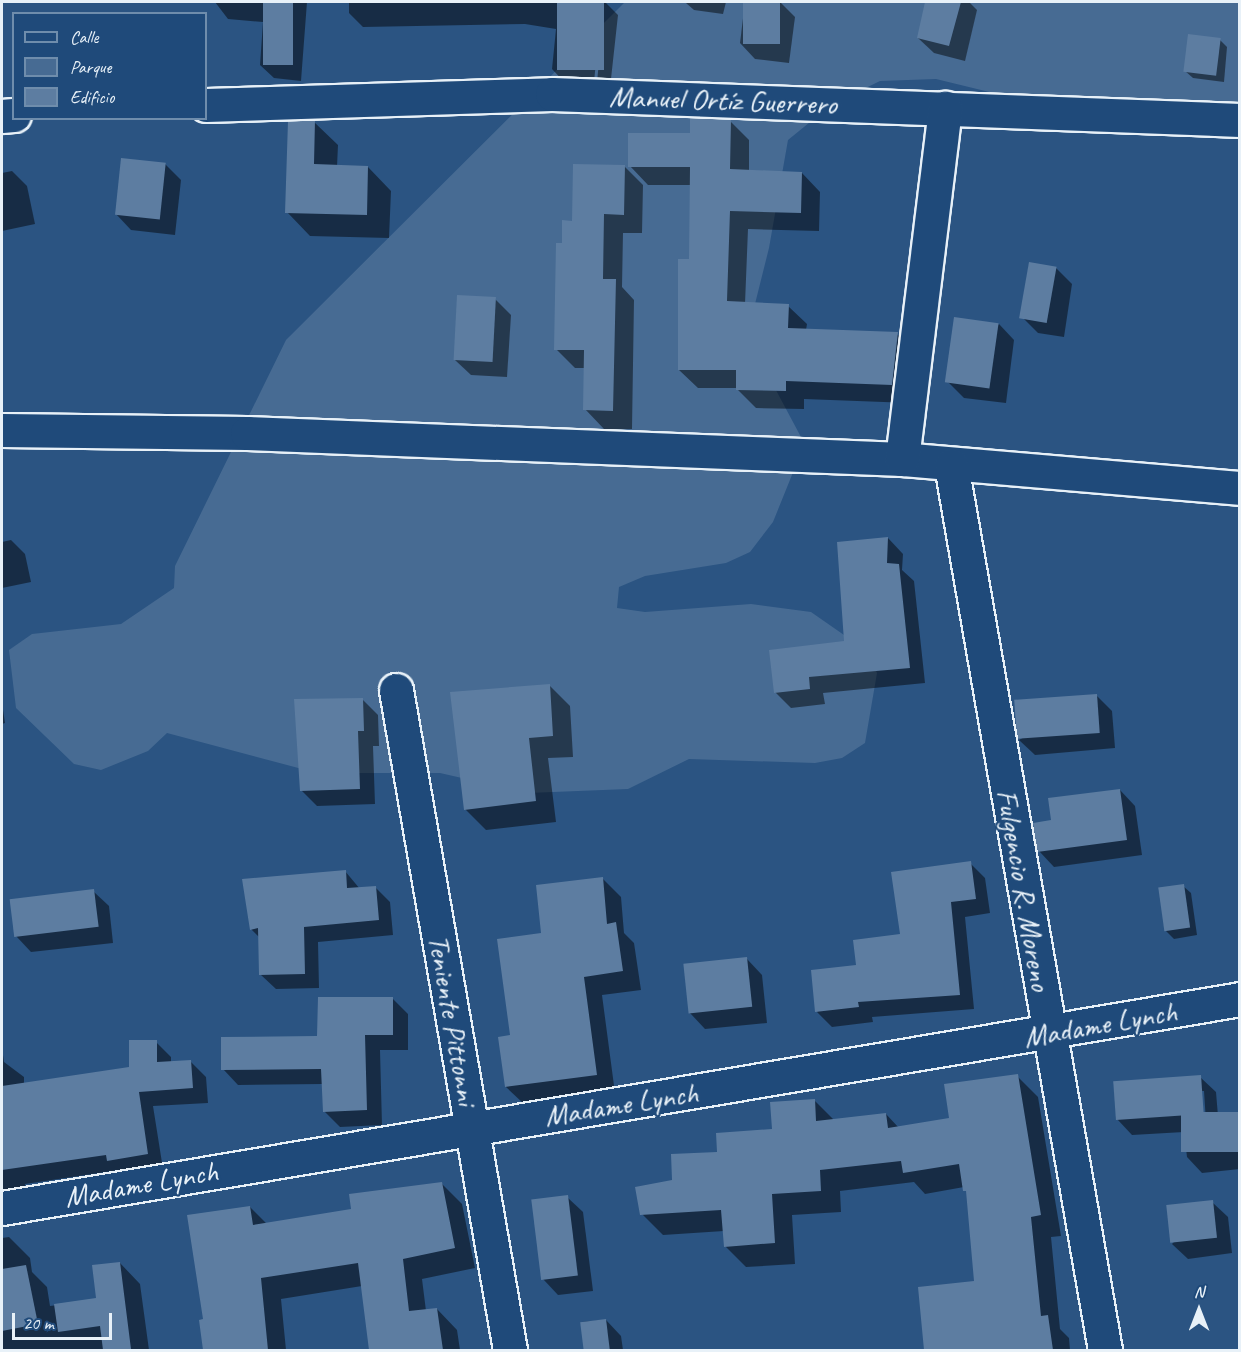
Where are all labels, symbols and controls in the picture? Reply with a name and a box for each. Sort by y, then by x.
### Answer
legend [12,12,207,120]
text: Calle [70,26,98,48]
text: Parque [70,56,111,78]
street label: Manuel Ortíz Guerrero [609,78,837,122]
text: Edificio [70,86,114,108]
street label: Fulgencio R. Moreno [989,786,1059,994]
street label: Teniente Pittonni [420,932,486,1108]
street label: Madame Lynch [1021,993,1179,1055]
street label: Madame Lynch [542,1074,700,1134]
street label: Madame Lynch [62,1153,220,1215]
north arrow [1169,1280,1229,1340]
text: N [1194,1282,1204,1302]
scale bar [15,1301,116,1339]
text: 20 m [23,1312,54,1334]

